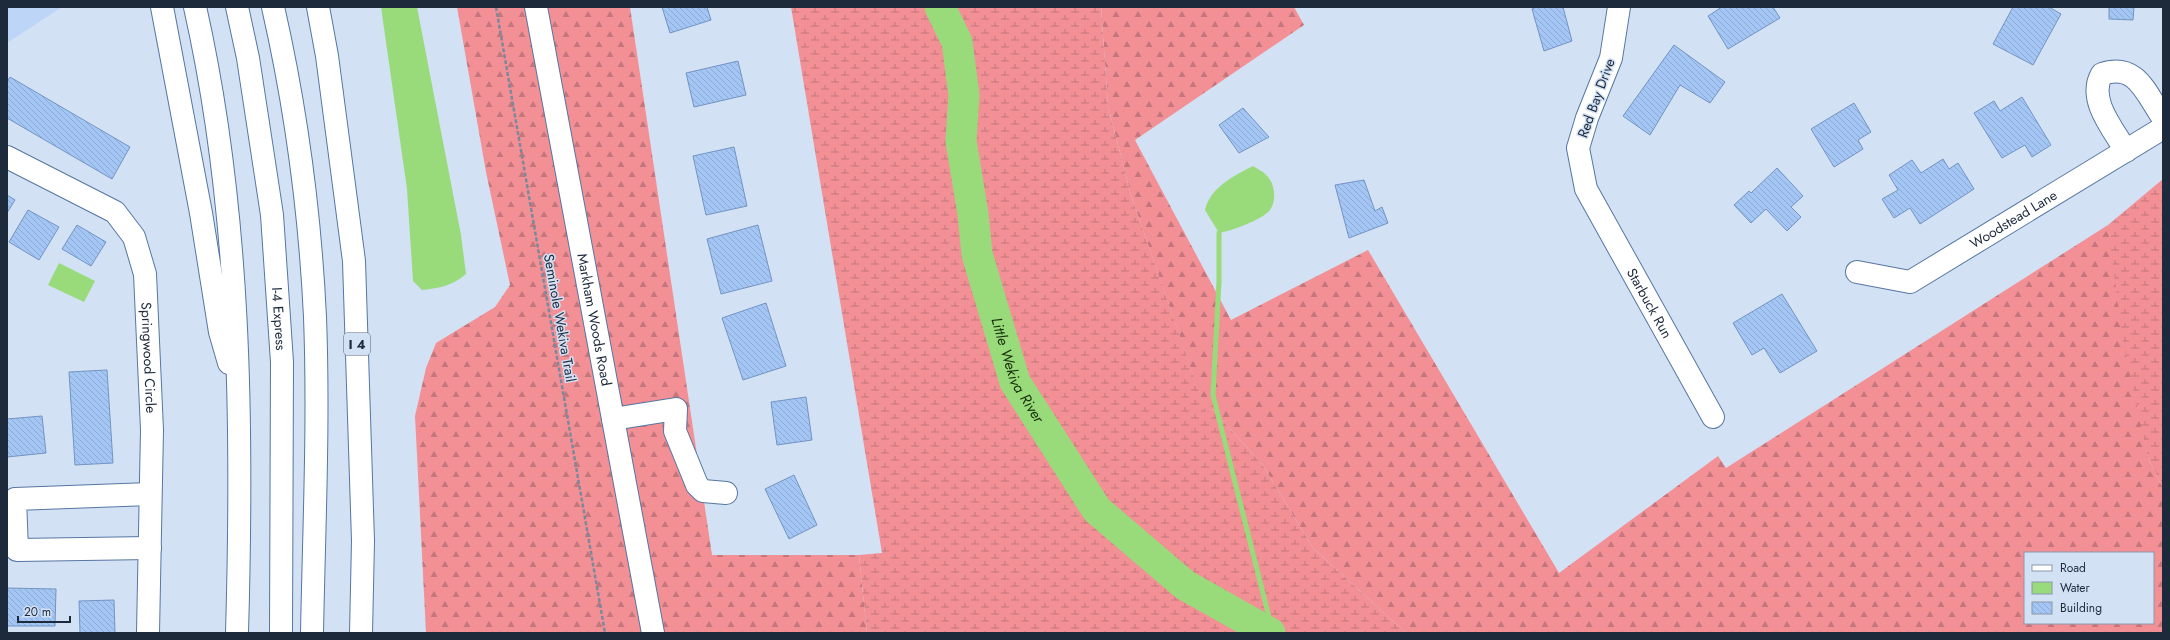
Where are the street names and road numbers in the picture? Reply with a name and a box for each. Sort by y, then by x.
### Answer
street label: Red Bay Drive [1572,55,1620,141]
street label: Woodstead Lane [1966,185,2061,253]
street label: Seminole Wekiva Trail [539,252,581,384]
street label: Markham Woods Road [572,252,617,387]
street label: Starbuck Run [1622,264,1677,342]
street label: I-4 Express [267,286,291,351]
street label: Springwood Circle [136,302,161,414]
road number: I 4 [344,333,370,355]

